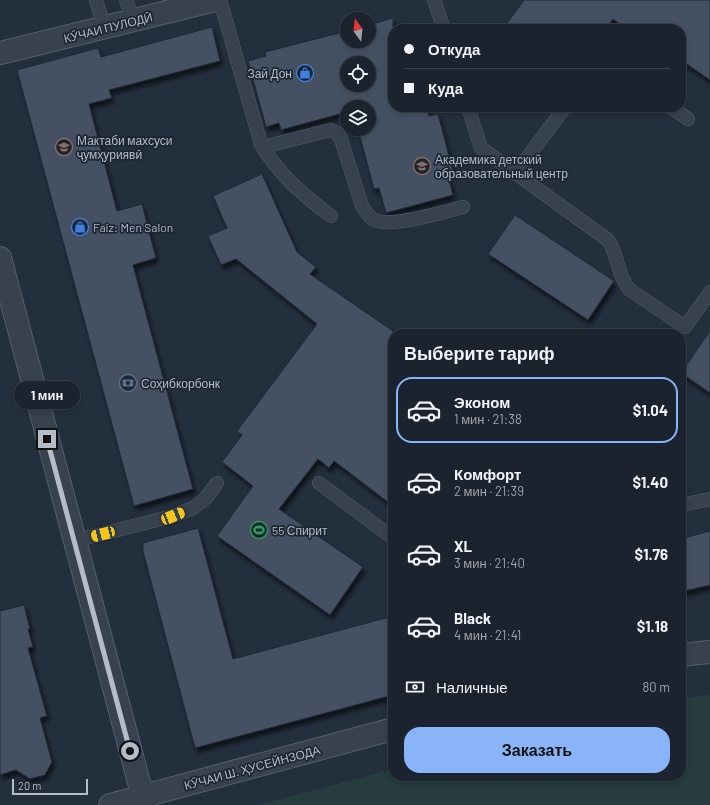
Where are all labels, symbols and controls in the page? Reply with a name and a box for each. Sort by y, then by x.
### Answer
street label: КӮЧАИ ПУЛОДӢ [62,9,154,46]
north arrow [340,12,376,48]
map controls [340,12,376,136]
text: Откуда [428,40,480,58]
button: locate [340,56,376,92]
shop icon: Зай Дон [295,63,315,83]
place label: Зай Дон [247,66,292,81]
text: Куда [428,79,463,97]
button: layers [340,100,376,136]
place label: Мактаби махсуси ҷумҳуриявӣ [77,133,173,162]
school or university icon: Мактаби махсуси ҷумҳуриявӣ [54,137,74,157]
place label: Академика детский образовательный центр [435,152,568,181]
school or university icon: Академика детский образовательный центр [412,156,432,176]
shop icon: Faiz: Men Salon [70,217,90,237]
place label: Faiz: Men Salon [93,220,173,234]
text: Выберите тариф [404,342,555,364]
bank icon: Соҳибкорбонк [118,373,138,393]
place label: Соҳибкорбонк [141,376,221,391]
callout: 1 мин [14,381,80,409]
text: 1 мин [31,387,63,403]
icon: car [406,392,442,428]
text: Эконом [454,393,510,411]
text: $1.04 [633,401,668,419]
text: 1 мин · 21:38 [454,411,522,427]
route end [38,430,56,448]
icon: car [406,464,442,500]
text: Комфорт [454,465,521,483]
text: $1.40 [632,473,668,491]
text: 2 мин · 21:39 [454,483,524,499]
car [160,506,186,526]
sports icon: 55 Спирит [249,520,269,540]
place label: 55 Спирит [272,523,328,538]
car [90,525,116,543]
icon: car [406,536,442,572]
text: XL [454,537,472,555]
text: $1.76 [635,545,668,563]
text: 3 мин · 21:40 [454,555,525,571]
icon: car [406,608,442,644]
text: Black [454,609,491,627]
text: $1.18 [637,617,668,635]
text: 4 мин · 21:41 [454,627,521,643]
icon: cash [404,676,426,698]
text: Наличные [436,678,508,696]
text: 80 m [643,679,670,695]
button: Заказать [404,727,670,773]
route start [121,742,139,760]
street label: КӮЧАИ Ш. ҲУСЕЙНЗОДА [182,742,322,793]
scale bar [12,777,88,796]
text: 20 m [18,779,41,792]

